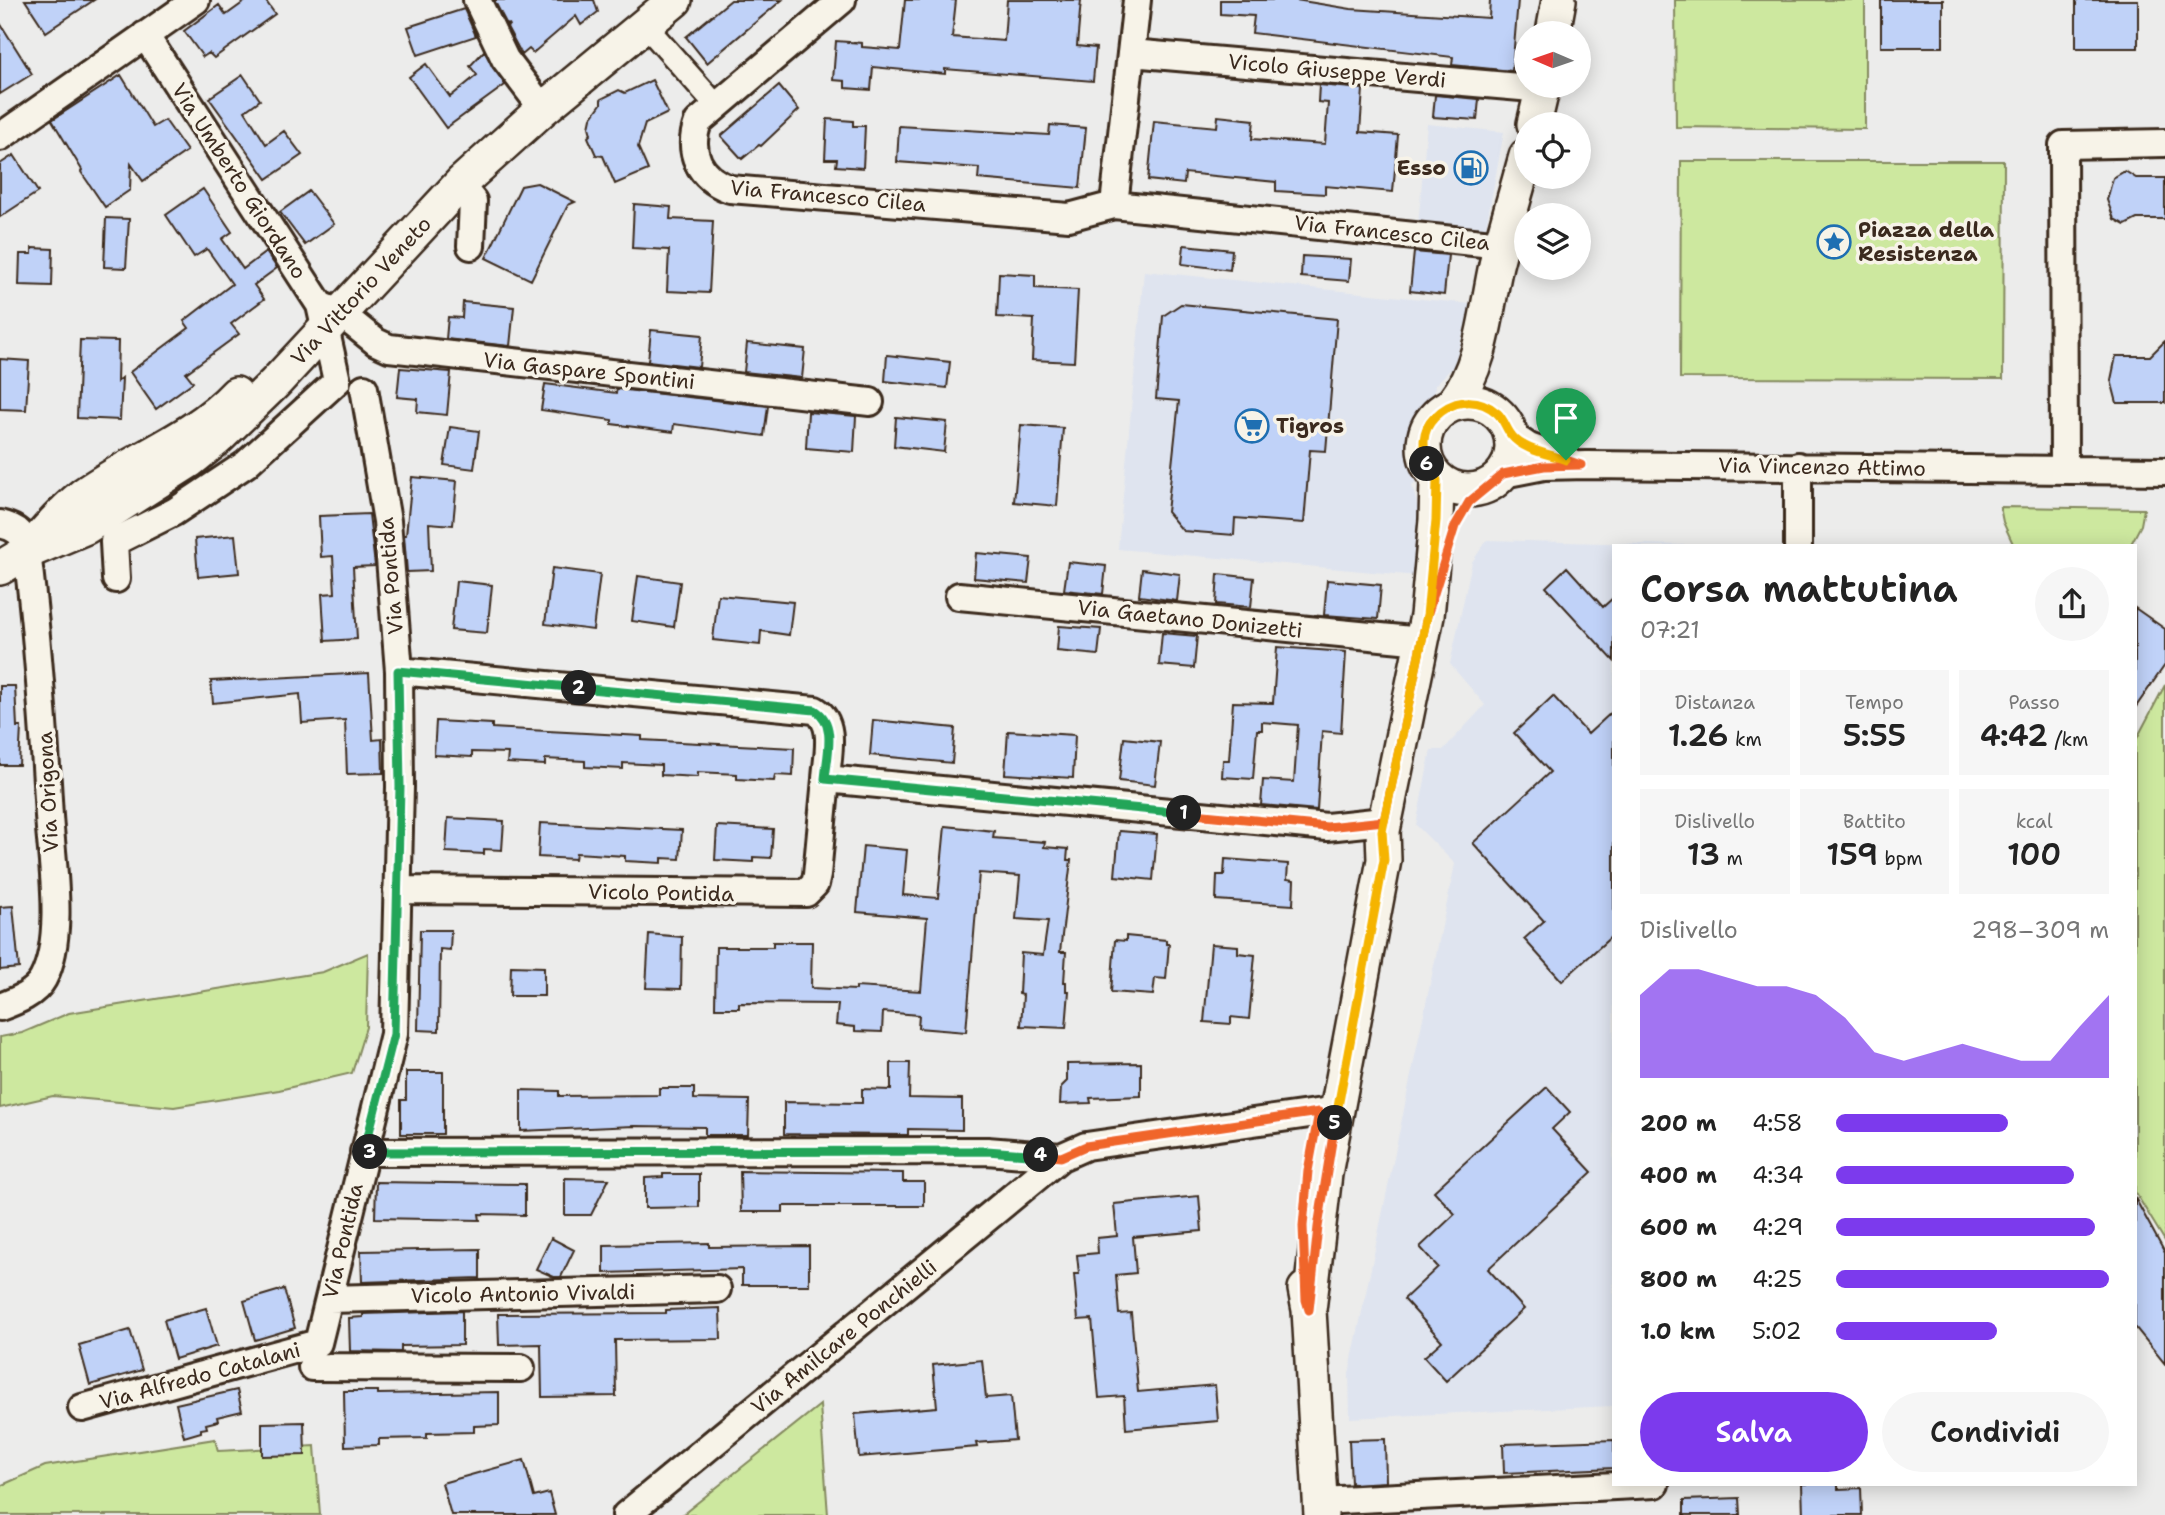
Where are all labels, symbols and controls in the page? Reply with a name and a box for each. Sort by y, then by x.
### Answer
north arrow [1514,21,1591,98]
map controls [1514,21,1591,280]
street label: Vicolo Giuseppe Verdi [1227,48,1447,94]
street label: Via Umberto Giordano [165,78,313,284]
button: locate [1514,112,1591,189]
fuel station icon: Esso [1452,149,1490,187]
place label: Esso [1396,154,1446,182]
street label: Via Francesco Cilea [729,173,927,219]
button: layers [1514,203,1591,280]
street label: Via Francesco Cilea [1293,209,1491,257]
street label: Via Vittorio Veneto [285,210,437,372]
place label: Piazza della Resistenza [1858,216,1995,268]
place icon: Piazza della Resistenza [1815,223,1853,261]
street label: Via Gaspare Spontini [482,346,696,396]
pin [1536,388,1596,460]
icon: arrive [1547,399,1585,437]
supermarket icon: Tigros [1233,407,1271,445]
place label: Tigros [1276,412,1344,440]
pin: 6 [1410,447,1444,482]
text: 6 [1420,451,1433,476]
street label: Via Vincenzo Attimo [1718,451,1926,483]
street label: Via Pontida [372,516,410,636]
text: Corsa mattutina [1640,563,1958,614]
button: share [2035,567,2109,641]
street label: Via Gaetano Donizetti [1076,593,1304,645]
text: 07:21 [1640,615,1700,645]
pin: 2 [562,670,596,706]
text: 2 [572,675,585,700]
text: Distanza [1675,690,1755,715]
text: Tempo [1845,690,1904,715]
text: Passo [2008,690,2060,715]
text: 1.26 [1668,715,1728,756]
text: 5:55 [1843,715,1906,756]
text: 4:42 [1980,715,2048,756]
text: km [1728,727,1762,752]
text: /km [2048,727,2089,752]
street label: Via Origona [31,731,65,853]
pin: 1 [1166,796,1202,830]
text: 1 [1179,800,1188,825]
text: Dislivello [1675,809,1755,834]
text: Battito [1843,809,1906,834]
text: kcal [2016,809,2053,834]
text: 13 [1687,834,1720,875]
text: 159 [1826,834,1878,875]
text: 100 [2007,834,2061,875]
text: m [1720,846,1743,871]
text: bpm [1878,846,1923,871]
street label: Vicolo Pontida [588,878,734,908]
text: Dislivello [1640,915,1738,945]
text: 298–309 m [1971,915,2109,945]
pin: 5 [1318,1106,1352,1140]
text: 200 m [1640,1108,1717,1138]
text: 4:58 [1752,1108,1803,1138]
text: 5 [1329,1110,1340,1135]
pin: 3 [352,1134,388,1170]
pin: 4 [1024,1138,1058,1172]
text: 3 [363,1139,376,1164]
text: 4 [1034,1142,1047,1167]
text: 400 m [1640,1160,1717,1190]
text: 4:34 [1752,1160,1804,1190]
street label: Via Pontida [316,1181,370,1301]
text: 600 m [1640,1212,1717,1242]
text: 4:29 [1752,1212,1803,1242]
street label: Via Amilcare Ponchielli [745,1253,943,1421]
text: 800 m [1640,1264,1717,1294]
text: 4:25 [1752,1264,1802,1294]
street label: Vicolo Antonio Vivaldi [410,1278,636,1310]
text: 1.0 km [1640,1316,1715,1346]
text: 5:02 [1752,1316,1802,1346]
street label: Via Alfredo Catalani [96,1336,304,1416]
button: Salva [1640,1392,1868,1472]
button: Condividi [1882,1392,2109,1472]

